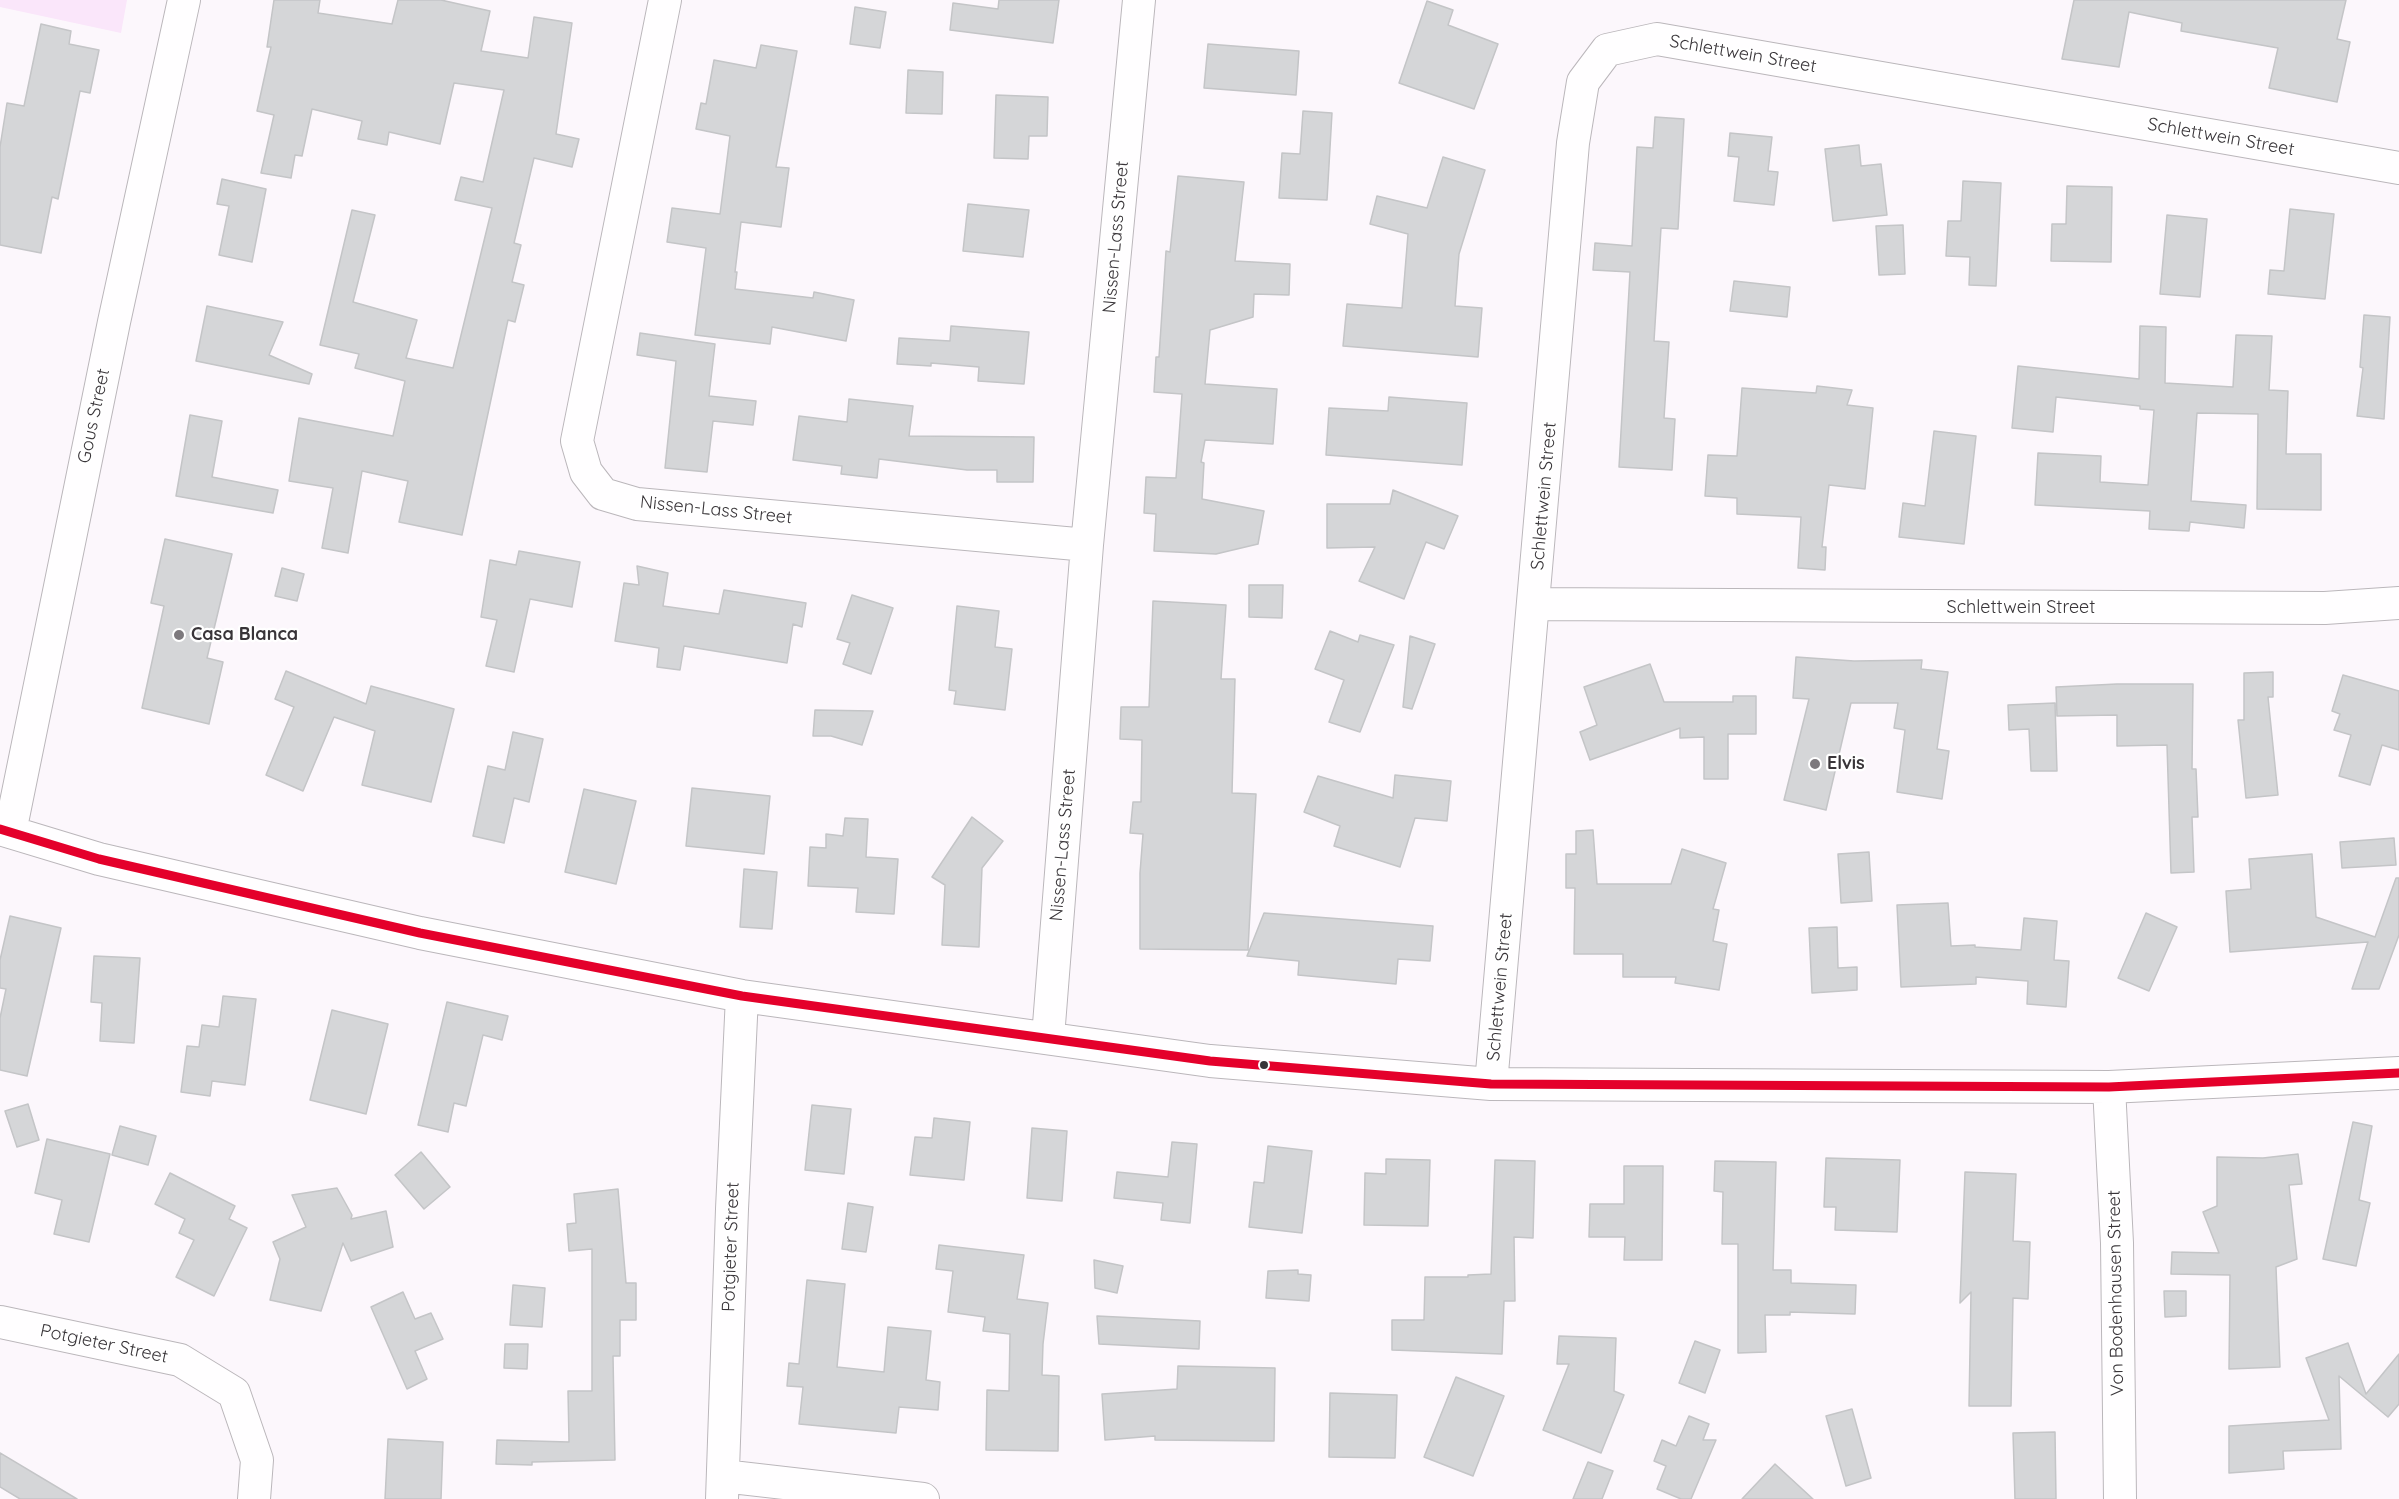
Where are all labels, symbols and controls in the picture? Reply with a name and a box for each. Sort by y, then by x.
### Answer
street label: Schlettwein Street [1668,30,1818,78]
street label: Schlettwein Street [2146,113,2296,161]
street label: Nissen-Lass Street [1099,160,1133,314]
street label: Gous Street [73,367,115,465]
street label: Schlettwein Street [1527,421,1561,571]
street label: Nissen-Lass Street [639,491,793,529]
street label: Schlettwein Street [1947,597,2095,619]
place label: Casa Blanca [191,624,298,646]
marker: Casa Blanca [172,628,186,642]
place label: Elvis [1827,753,1865,775]
marker: Elvis [1808,757,1822,771]
street label: Nissen-Lass Street [1046,768,1080,922]
street label: Schlettwein Street [1483,912,1517,1062]
unlabelled marker [1258,1059,1270,1071]
street label: Potgieter Street [718,1182,744,1312]
street label: Von Bodenhausen Street [2103,1190,2129,1396]
street label: Potgieter Street [38,1320,170,1368]

